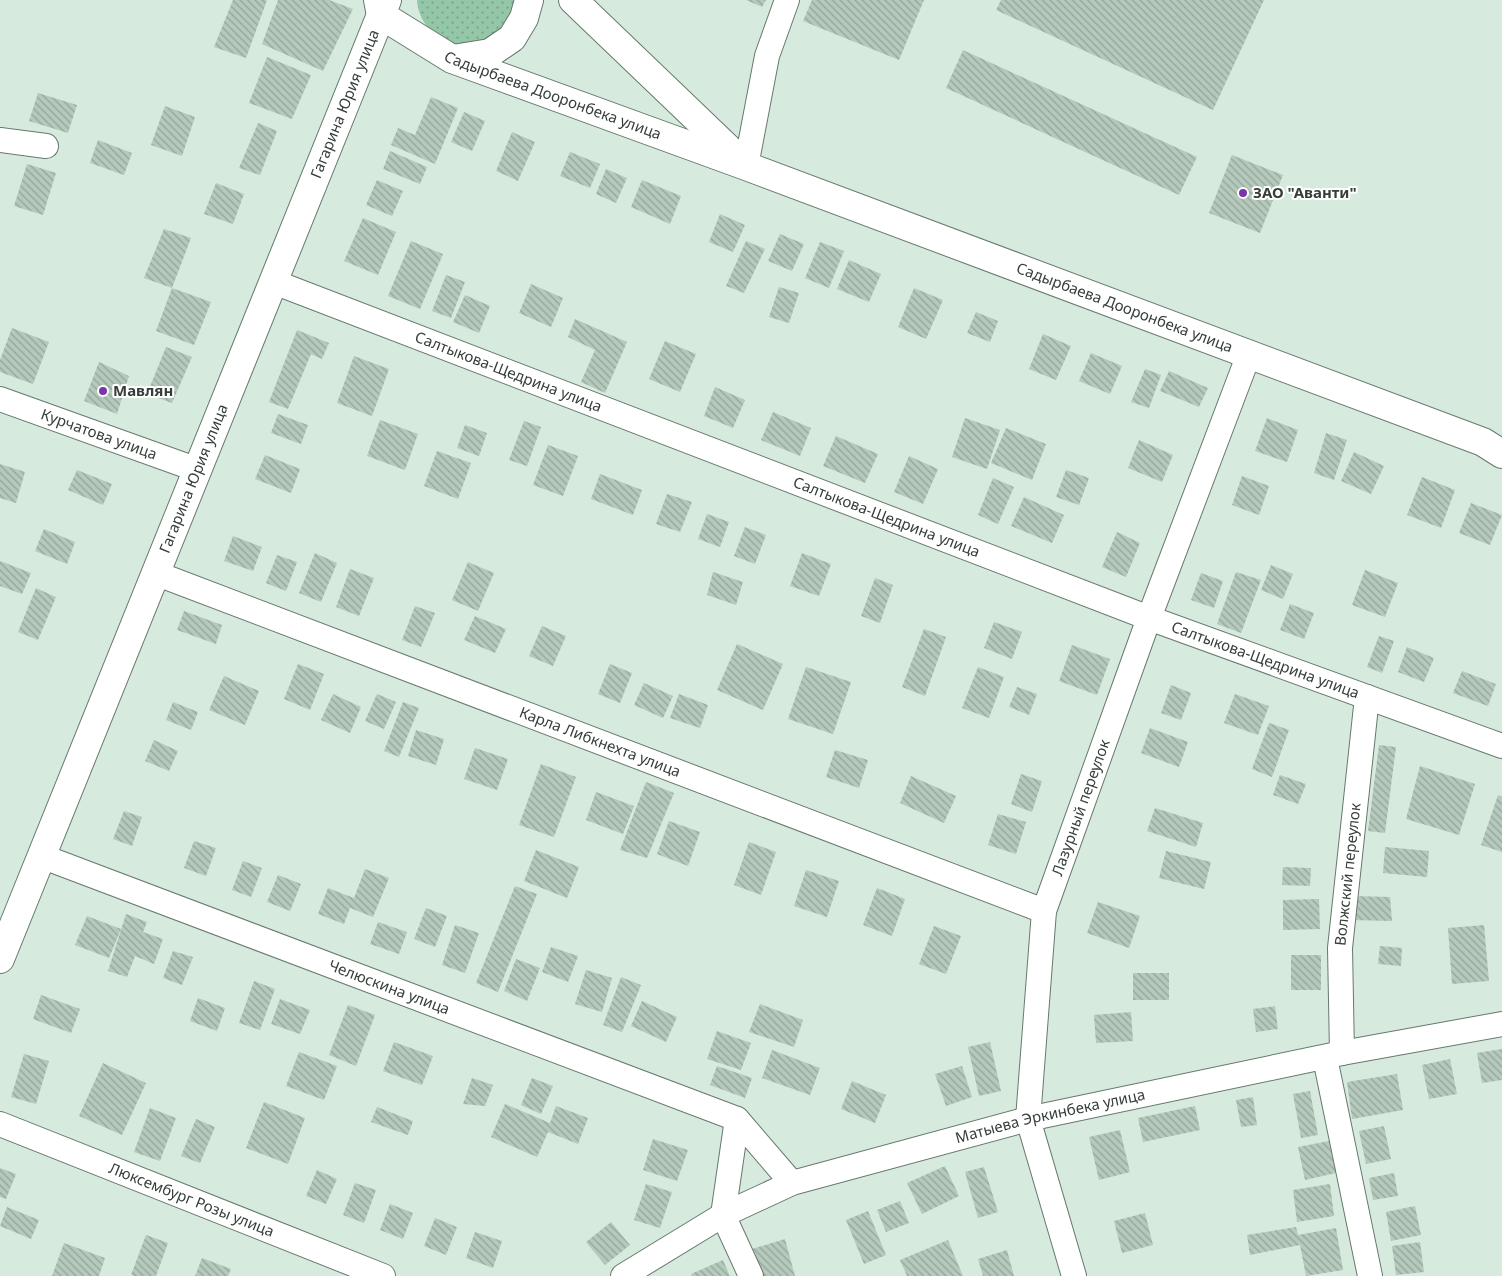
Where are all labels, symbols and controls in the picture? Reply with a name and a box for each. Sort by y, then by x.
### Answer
street label: Гагарина Юрия улица [305,26,383,181]
street label: Садырбаева Дооронбека улица [441,46,664,143]
place label: ЗАО "Аванти" [1253,182,1357,202]
marker: ЗАО "Аванти" [1237,187,1249,199]
street label: Садырбаева Дооронбека улица [1014,257,1236,356]
street label: Салтыкова-Щедрина улица [412,326,605,416]
place label: Мавлян [113,380,173,400]
marker: Мавлян [97,385,109,397]
street label: Гагарина Юрия улица [154,401,232,556]
street label: Курчатова улица [38,404,160,463]
street label: Салтыкова-Щедрина улица [791,471,983,561]
street label: Салтыкова-Щедрина улица [1169,616,1362,702]
street label: Карла Либкнехта улица [517,701,684,781]
street label: Лазурный переулок [1046,736,1114,878]
street label: Волжский переулок [1329,802,1365,947]
street label: Челюскина улица [326,955,453,1019]
street label: Матыева Эркинбека улица [953,1084,1147,1147]
street label: Люксембург Розы улица [106,1157,277,1241]

